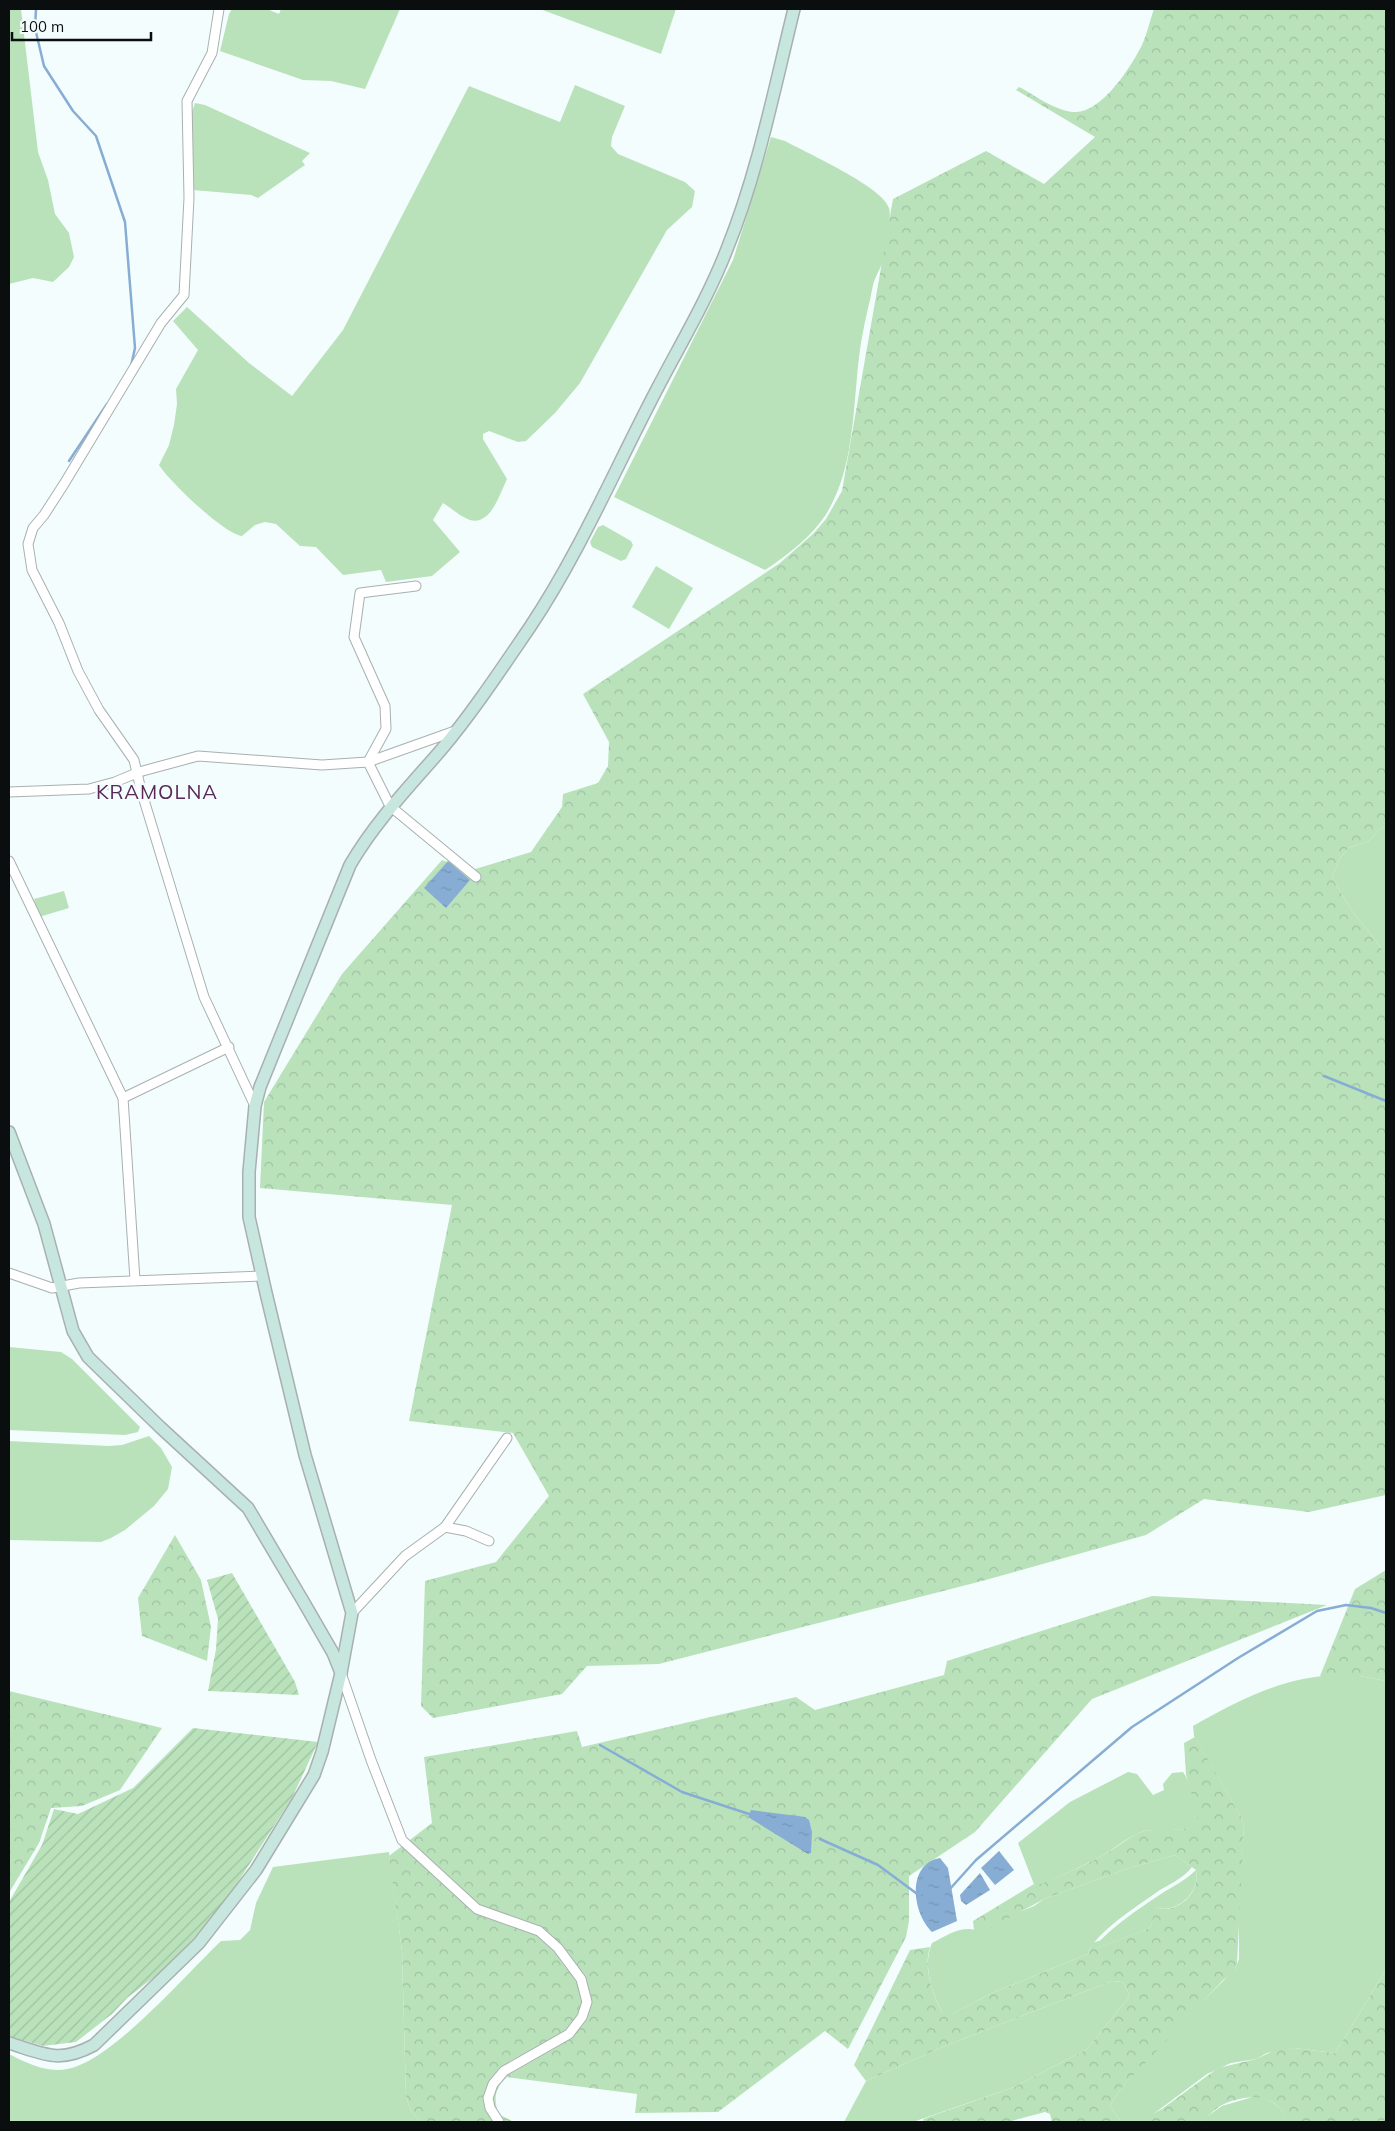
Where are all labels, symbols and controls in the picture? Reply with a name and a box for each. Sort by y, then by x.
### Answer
scale bar [12,10,151,42]
text: 100 m [20,17,64,36]
district label: KRAMOLNA [96,779,218,804]

